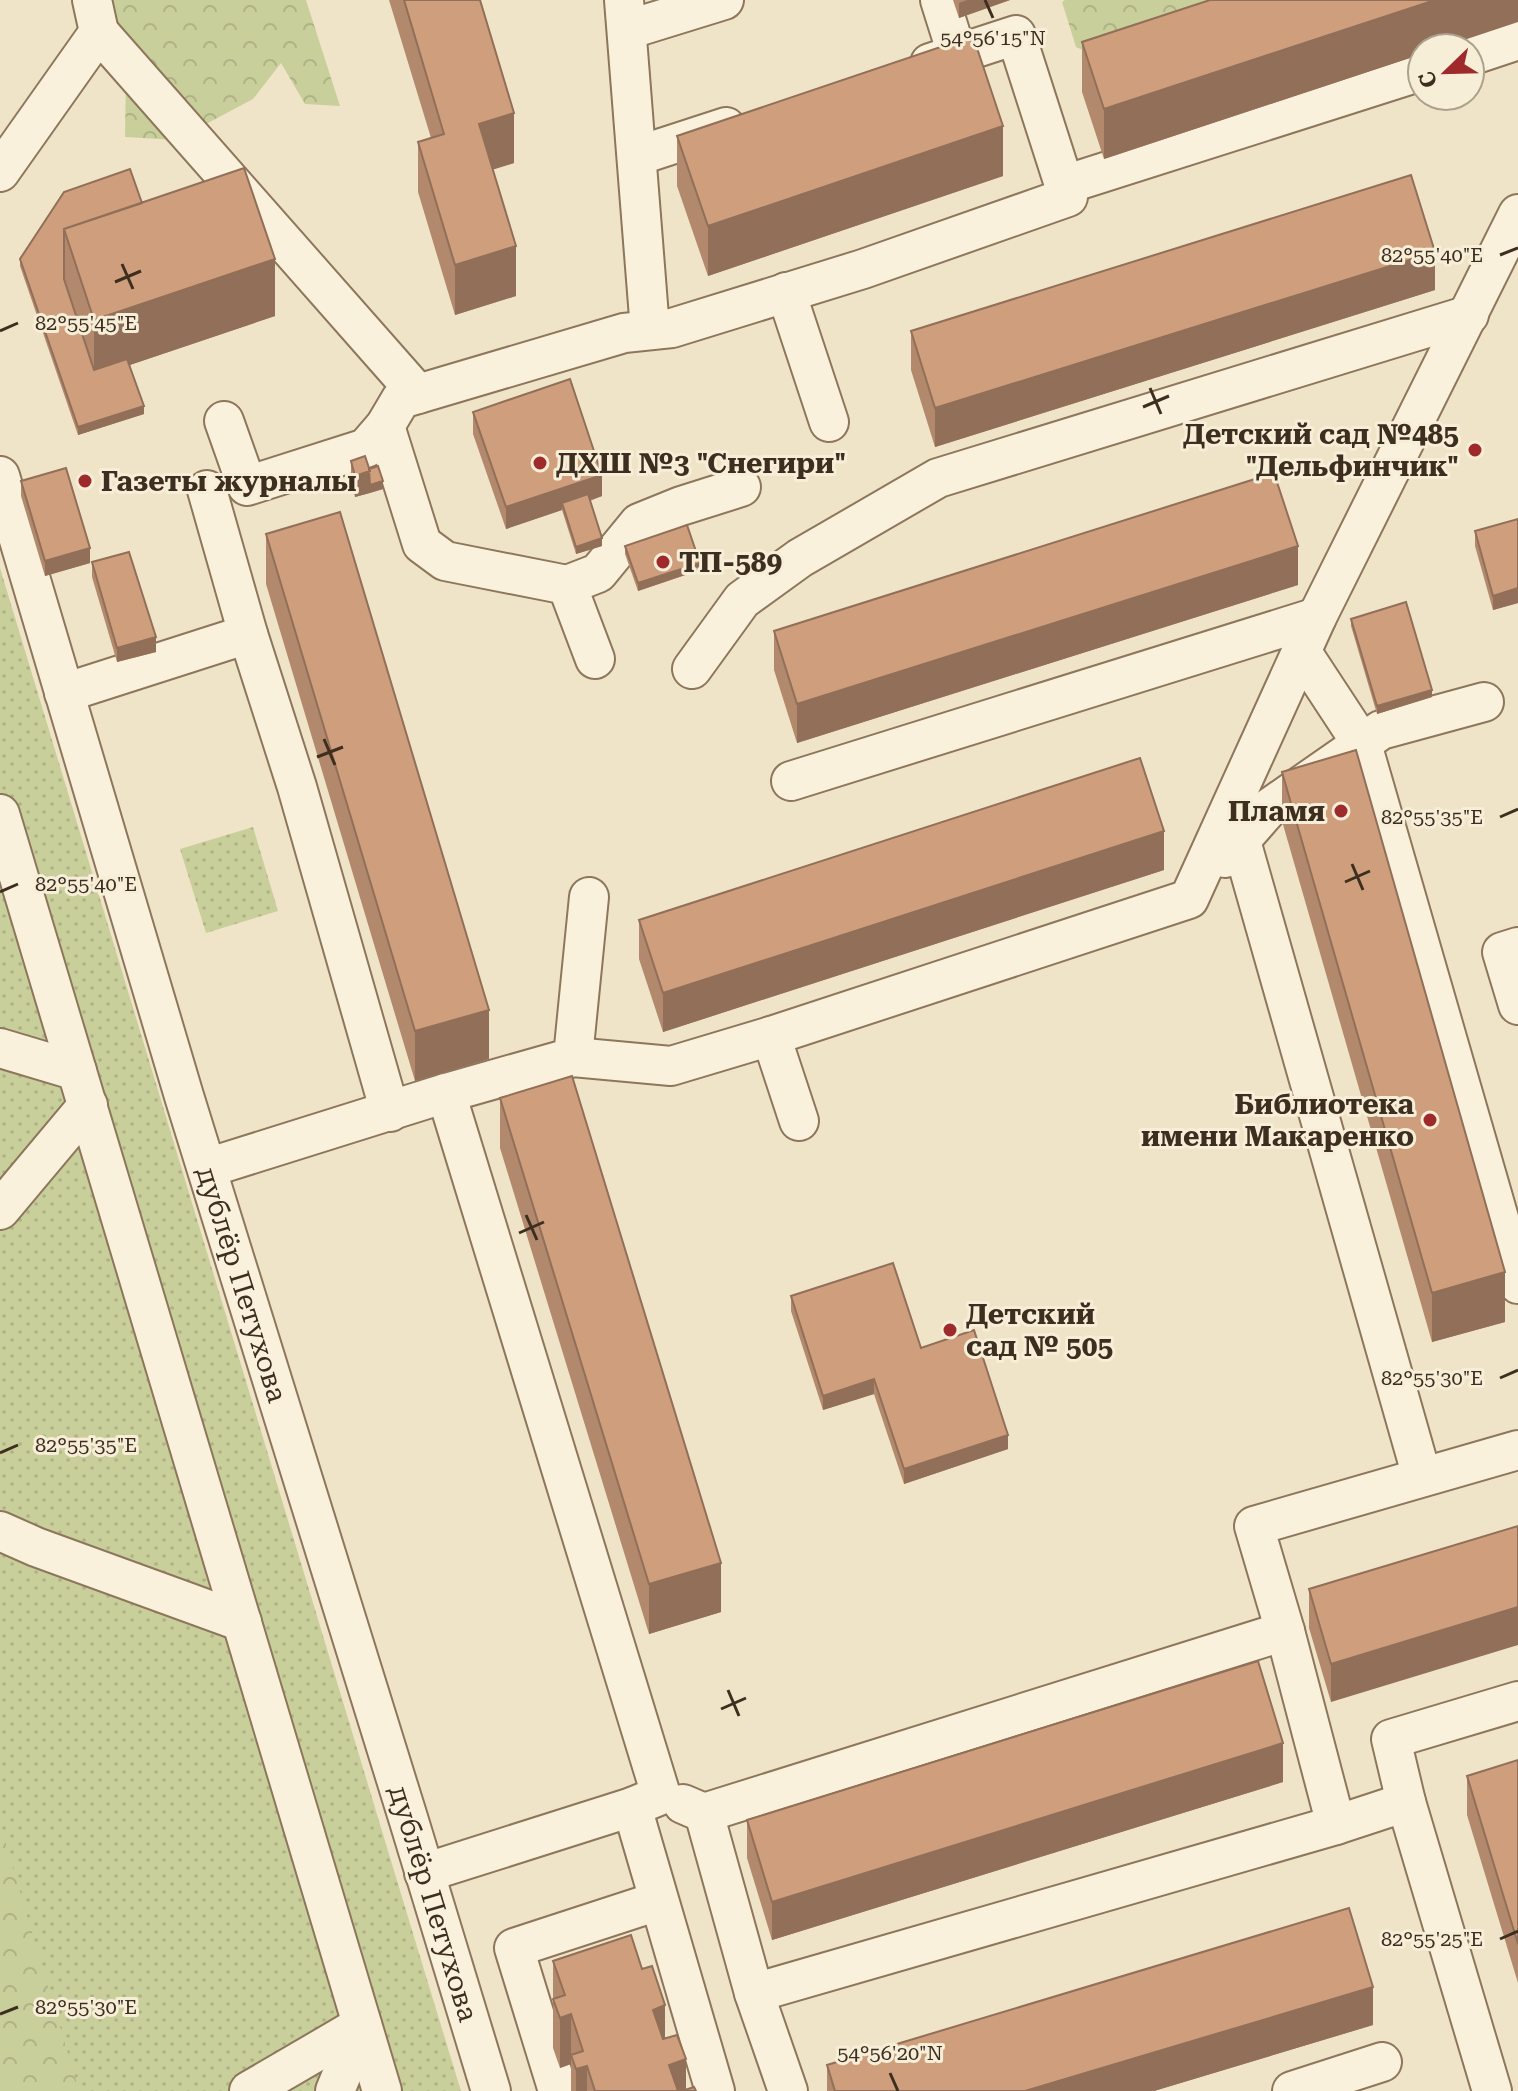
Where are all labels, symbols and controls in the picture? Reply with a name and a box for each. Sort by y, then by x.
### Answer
text: 54°56'15"N [940,26,1046,50]
north arrow [1406,32,1486,112]
text: С [1414,68,1443,92]
text: 82°55'40"E [1381,243,1483,267]
text: 82°55'45"E [35,311,137,335]
place label: Детский сад №485 "Дельфинчик" [1183,418,1459,483]
marker: Детский сад №485 "Дельфинчик" [1466,441,1484,459]
place label: ДХШ №3 "Снегири" [556,447,846,480]
marker: ДХШ №3 "Снегири" [531,454,549,472]
place label: Газеты журналы [101,465,357,498]
marker: Газеты журналы [76,472,94,490]
place label: ТП-589 [679,546,783,579]
marker: ТП-589 [654,553,672,571]
place label: Пламя [1228,795,1325,828]
marker: Пламя [1332,802,1350,820]
text: 82°55'35"E [1381,805,1483,829]
text: 82°55'40"E [35,872,137,896]
place label: Библиотека имени Макаренко [1141,1088,1415,1153]
marker: Библиотека имени Макаренко [1421,1111,1439,1129]
street label: дублёр Петухова [190,1163,294,1406]
place label: Детский сад № 505 [966,1298,1113,1363]
marker: Детский сад № 505 [941,1321,959,1339]
text: 82°55'30"E [1381,1366,1483,1390]
text: 82°55'35"E [35,1433,137,1457]
street label: дублёр Петухова [382,1782,485,2026]
text: 82°55'25"E [1381,1927,1483,1951]
text: 82°55'30"E [35,1995,137,2019]
text: 54°56'20"N [837,2041,943,2065]

